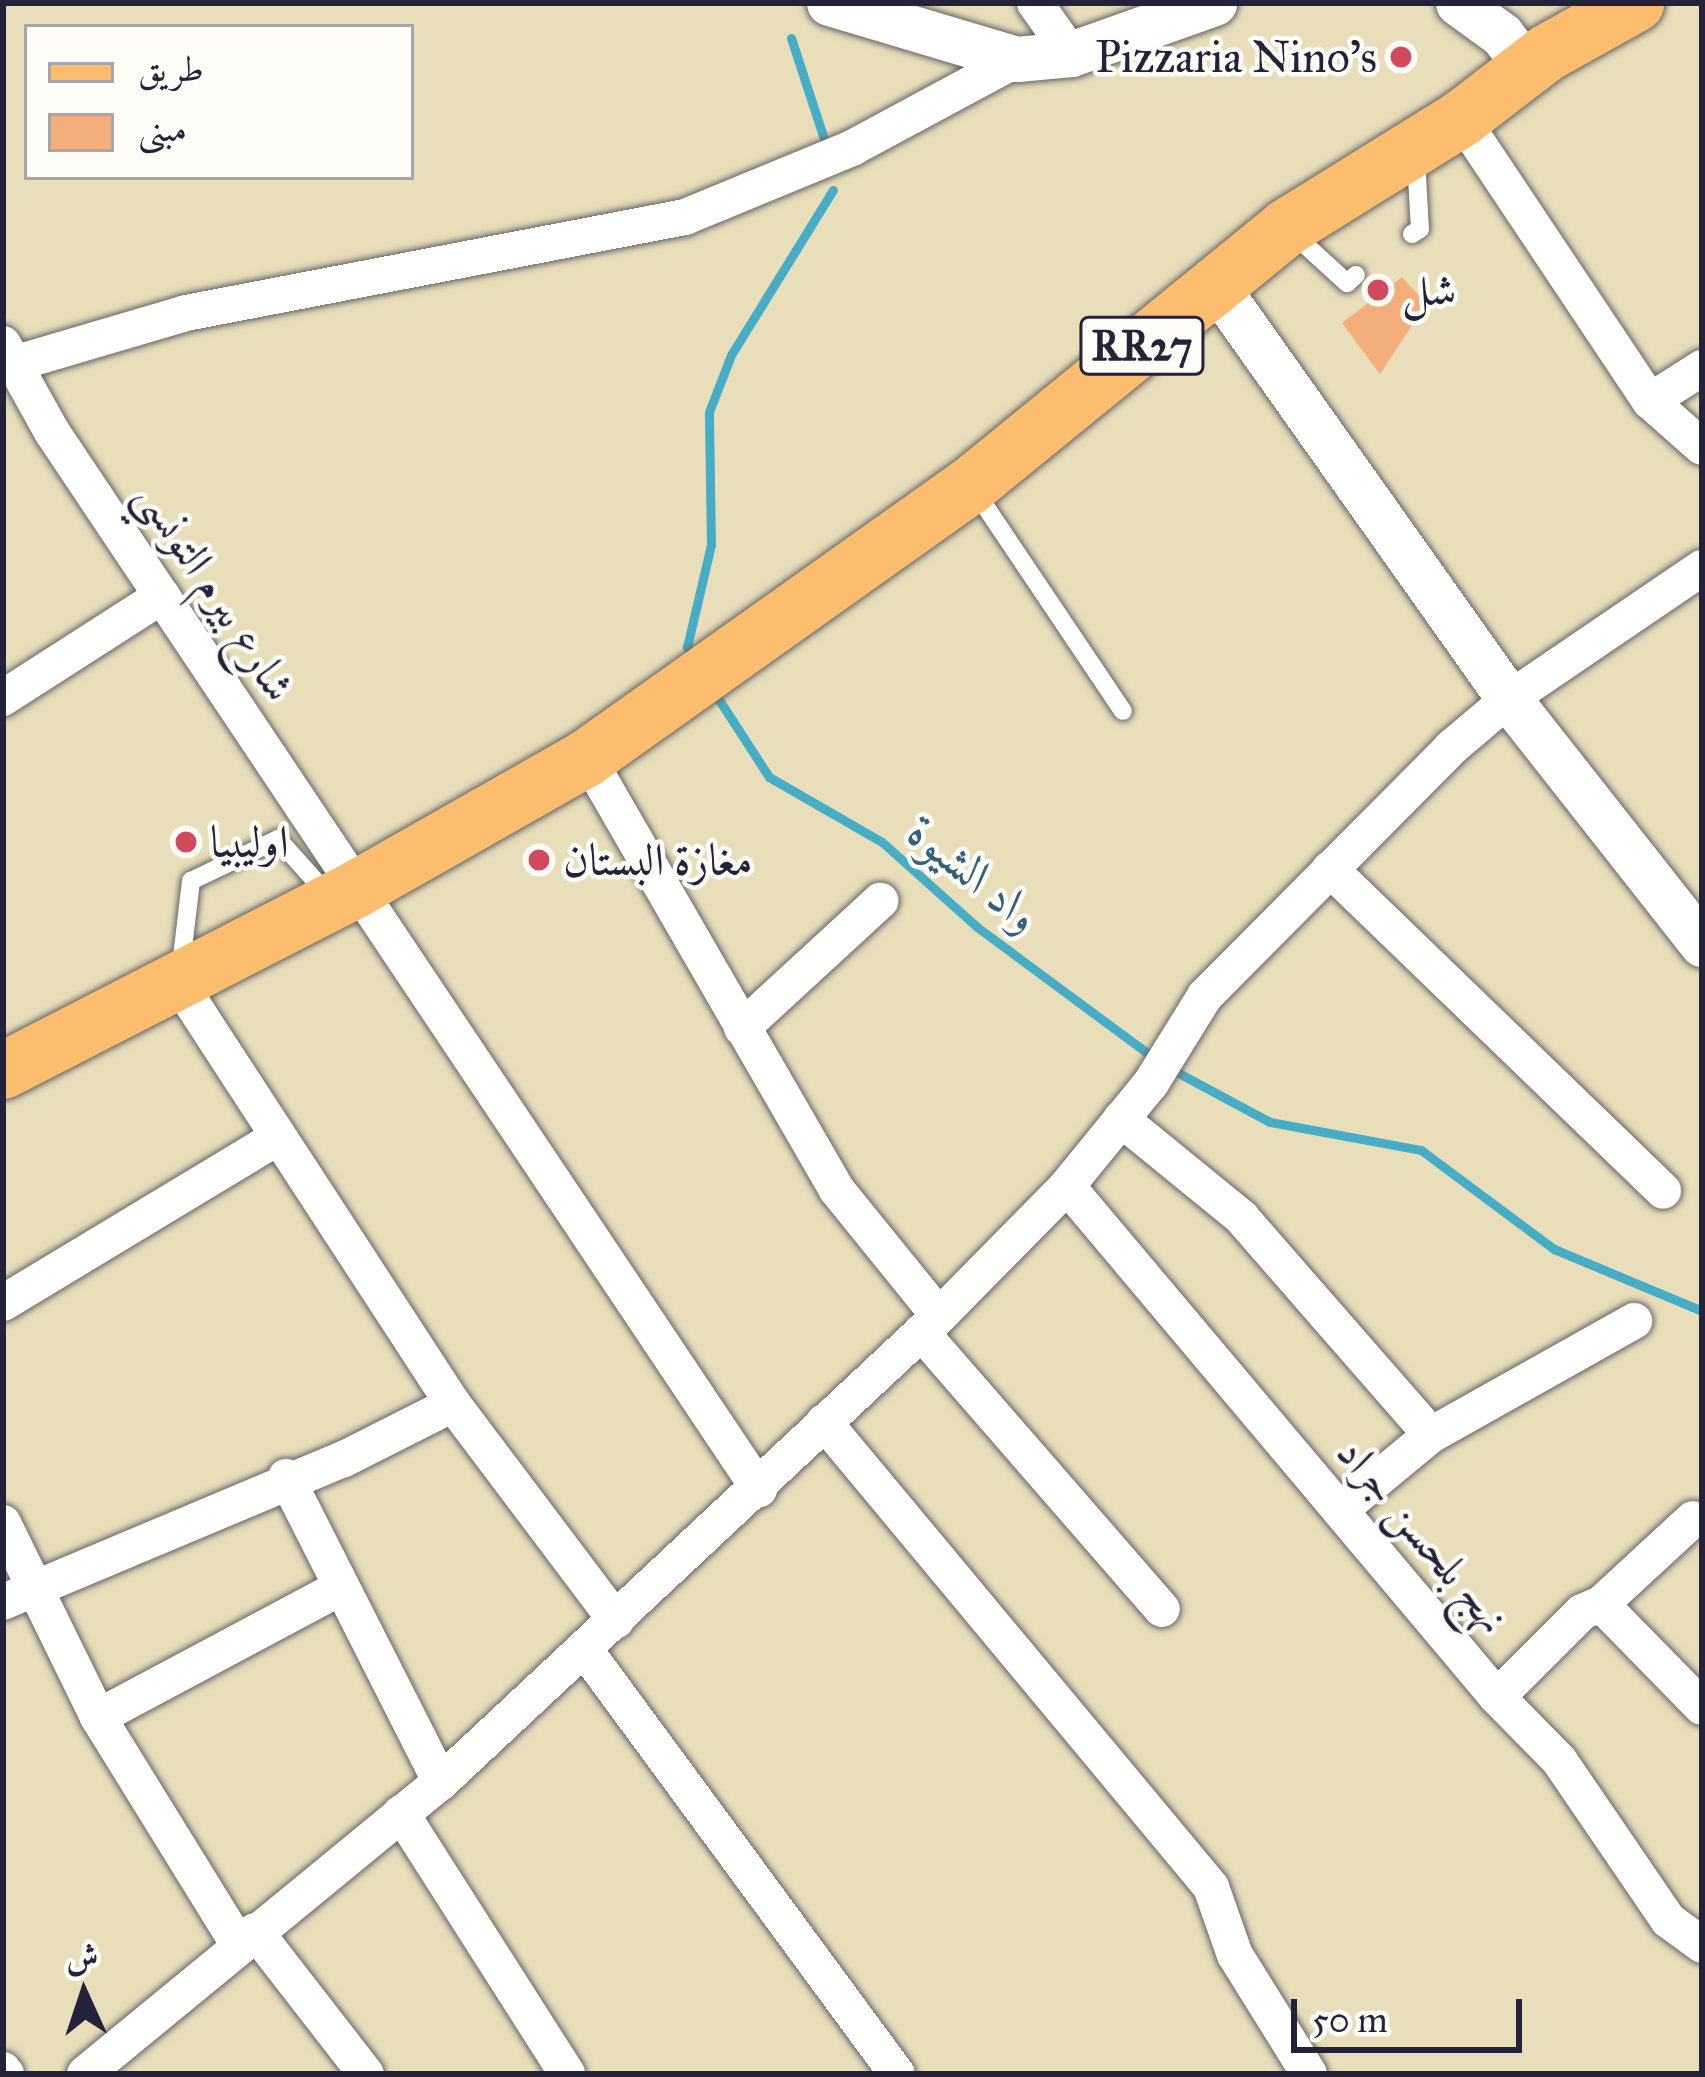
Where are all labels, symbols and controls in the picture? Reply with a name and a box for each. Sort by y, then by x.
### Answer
legend [24,24,414,180]
place label: Pizzaria Nino's [1095,30,1377,84]
marker: Pizzaria Nino's [1388,44,1414,70]
text: طريق [138,47,204,91]
text: مبنى [138,107,187,151]
place label: شل [1402,263,1457,317]
marker: شل [1365,277,1391,303]
road number: RR27 [1079,310,1205,382]
street label: شارع بيرم التونسي [125,471,307,711]
water label: واد الشيوة [897,803,1053,945]
place label: اوليبيا [210,815,289,869]
marker: اوليبيا [173,829,199,855]
place label: مغازة البستان [563,833,753,887]
marker: مغازة البستان [526,847,552,873]
street label: نهج بلحسن جراد [1325,1426,1521,1644]
north arrow [24,1933,144,2053]
text: ش [65,1936,100,1978]
scale bar [1297,1975,1528,2049]
text: 50 m [1312,1998,1388,2042]

